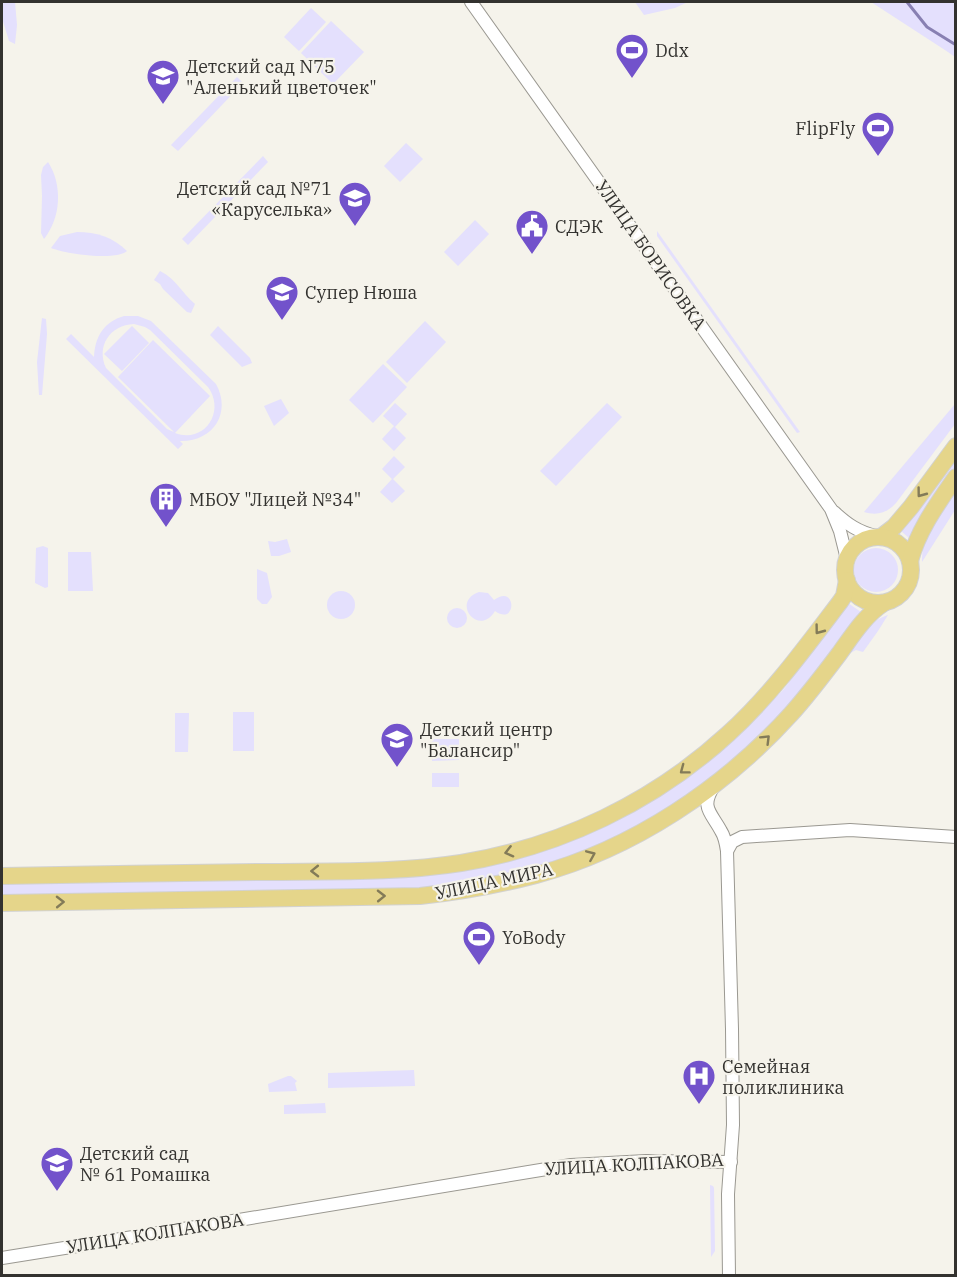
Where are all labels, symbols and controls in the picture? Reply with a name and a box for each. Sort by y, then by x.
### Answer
sports icon: Ddx [614,32,650,79]
place label: Ddx [655,39,689,62]
place label: Детский сад N75 "Аленький цветочек" [186,55,377,99]
school or university icon: Детский сад N75 "Аленький цветочек" [145,58,181,105]
sports icon: FlipFly [860,110,896,157]
place label: FlipFly [795,117,855,140]
street label: УЛИЦА БОРИСОВКА [591,175,712,335]
place label: Детский сад №71 «Каруселька» [177,177,332,221]
school or university icon: Детский сад №71 «Каруселька» [337,180,373,227]
public building icon: СДЭК [514,208,550,255]
place label: СДЭК [555,215,604,238]
school or university icon: Супер Нюша [264,274,300,321]
place label: Супер Нюша [305,281,418,304]
building icon: МБОУ "Лицей №34" [148,481,184,528]
one-way arrow [917,486,928,497]
place label: МБОУ "Лицей №34" [189,488,361,511]
one-way arrow [815,624,826,635]
place label: Детский центр "Балансир" [420,718,553,762]
school or university icon: Детский центр "Балансир" [379,721,415,768]
one-way arrow [760,735,770,746]
one-way arrow [679,762,690,773]
one-way arrow [504,845,514,858]
one-way arrow [585,850,596,862]
street label: УЛИЦА МИРА [433,857,556,905]
one-way arrow [310,865,319,877]
one-way arrow [376,890,385,903]
one-way arrow [55,896,64,908]
sports icon: YoBody [461,919,497,966]
place label: YoBody [502,926,566,949]
place label: Семейная поликлиника [722,1055,844,1099]
hospital icon: Семейная поликлиника [681,1058,717,1105]
place label: Детский сад № 61 Ромашка [80,1142,211,1186]
school or university icon: Детский сад № 61 Ромашка [39,1145,75,1192]
street label: УЛИЦА КОЛПАКОВА [544,1148,725,1180]
street label: УЛИЦА КОЛПАКОВА [65,1208,246,1258]

